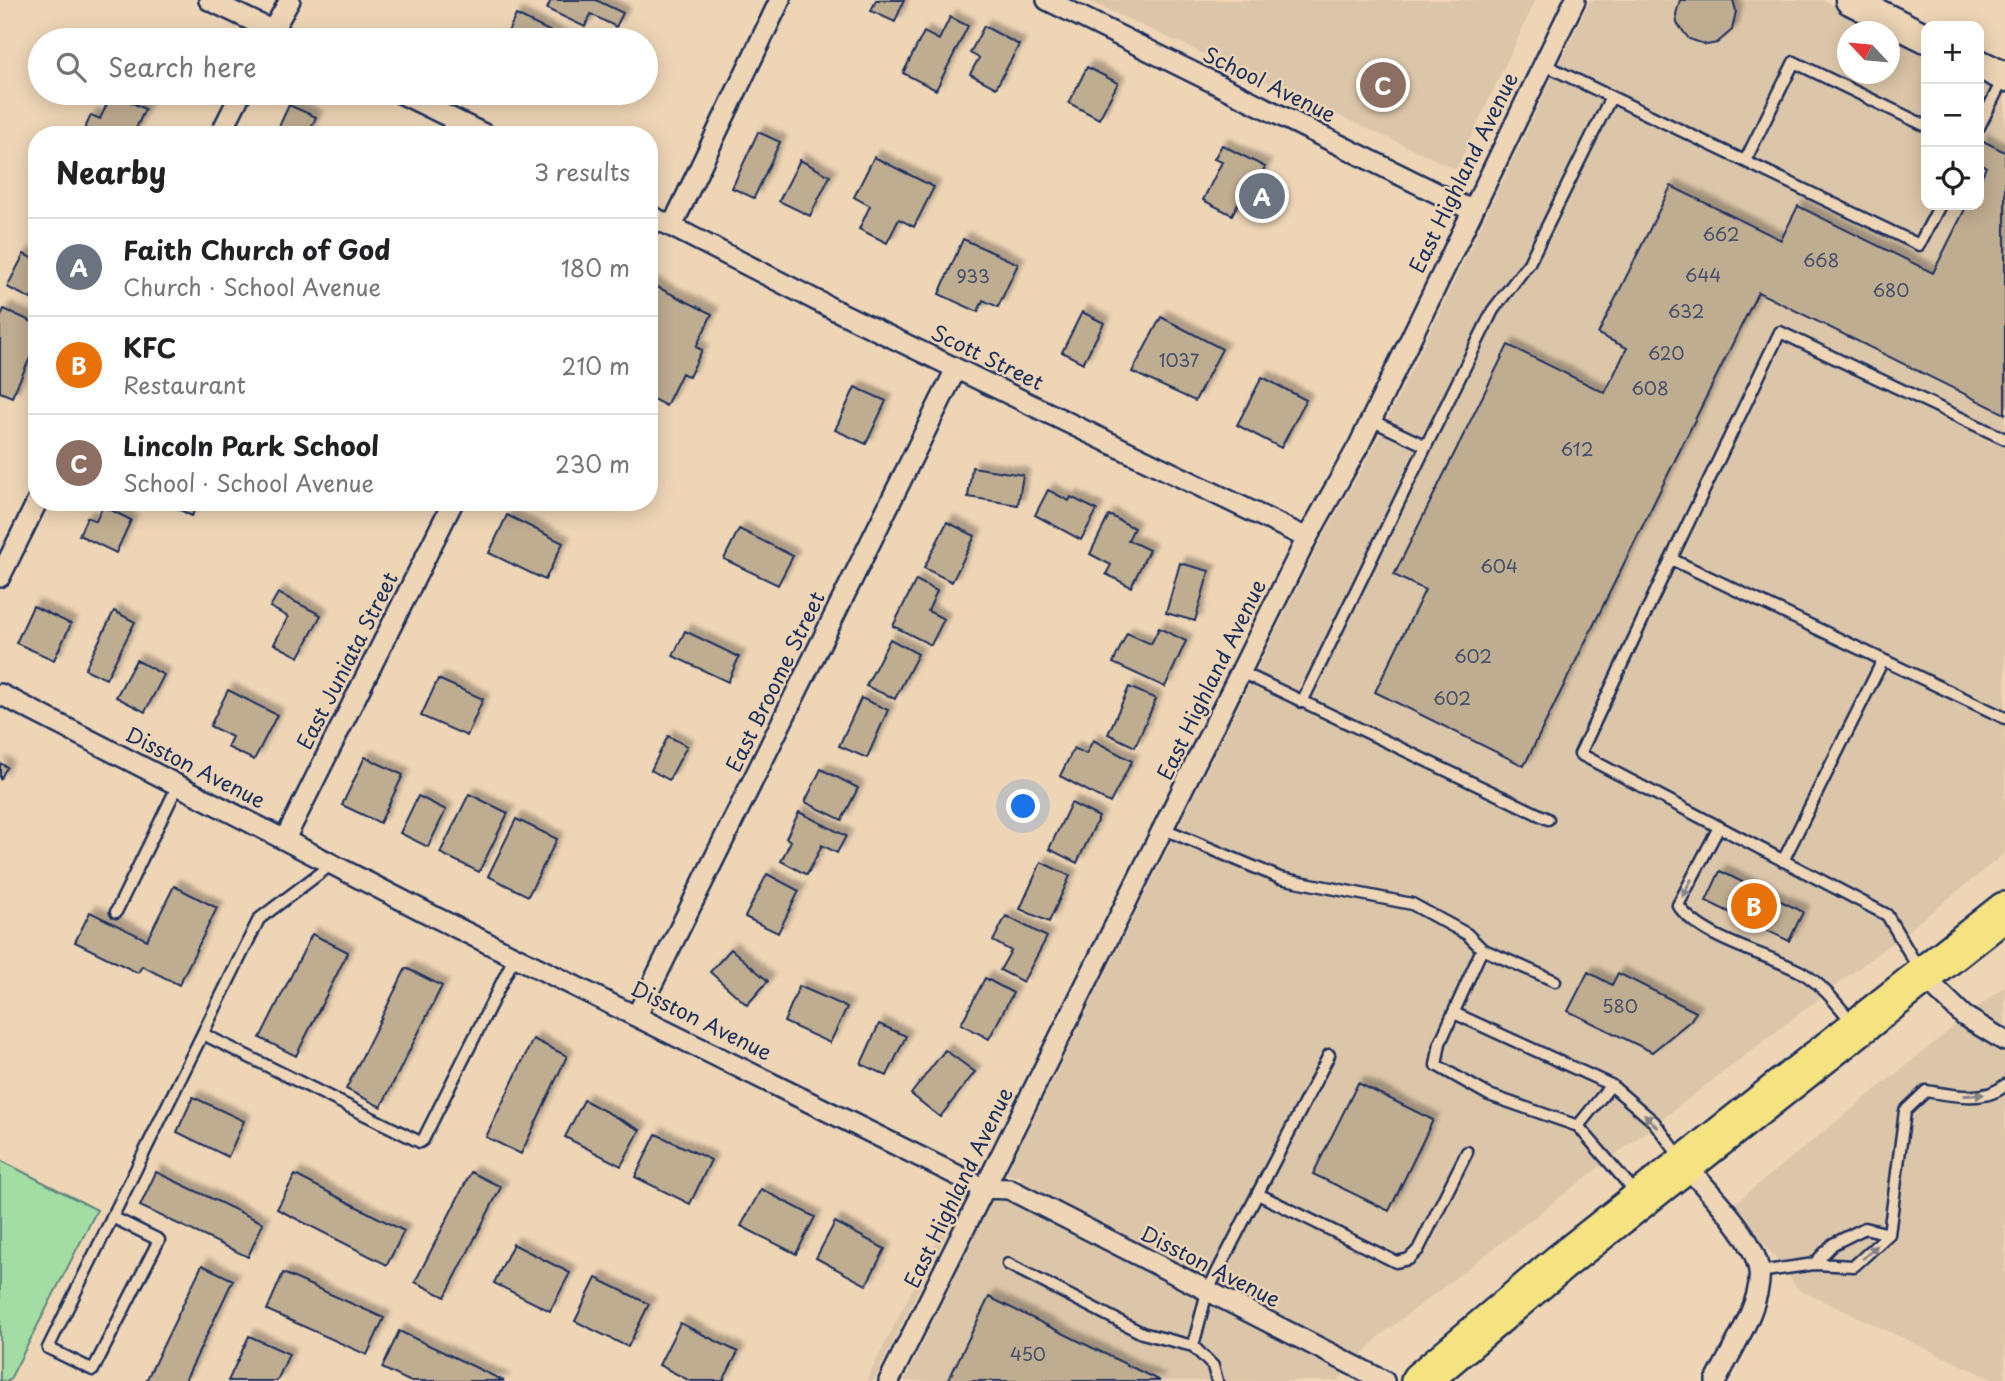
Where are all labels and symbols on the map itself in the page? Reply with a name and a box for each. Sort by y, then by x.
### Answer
north arrow [1837,21,1900,84]
street label: School Avenue [1198,37,1342,129]
pin: C [1360,59,1406,111]
street label: East Highland Avenue [1400,66,1525,278]
pin: A [1239,170,1285,222]
house number: 662 [1702,220,1740,247]
house number: 668 [1803,246,1839,273]
house number: 644 [1685,261,1721,288]
house number: 933 [956,262,990,289]
house number: 680 [1873,276,1909,303]
house number: 632 [1668,297,1704,324]
street label: Scott Street [926,315,1050,397]
house number: 620 [1648,339,1684,366]
house number: 1037 [1159,346,1200,373]
house number: 608 [1631,374,1669,401]
house number: 612 [1561,435,1593,462]
house number: 604 [1480,552,1518,579]
street label: East Juniata Street [288,566,405,754]
street label: East Highland Avenue [1148,573,1273,785]
street label: East Broome Street [717,585,832,777]
house number: 602 [1454,642,1492,669]
house number: 602 [1433,684,1471,711]
street label: Disston Avenue [120,717,272,815]
your location [1006,789,1040,823]
one-way arrow [1682,878,1694,898]
pin: B [1731,880,1777,932]
street label: Disston Avenue [626,971,778,1067]
house number: 580 [1602,992,1638,1019]
street label: East Highland Avenue [895,1081,1020,1293]
one-way arrow [1963,1089,1985,1100]
one-way arrow [1643,1113,1660,1130]
street label: Disston Avenue [1135,1216,1287,1314]
one-way arrow [1861,1244,1878,1260]
house number: 450 [1010,1340,1046,1367]

